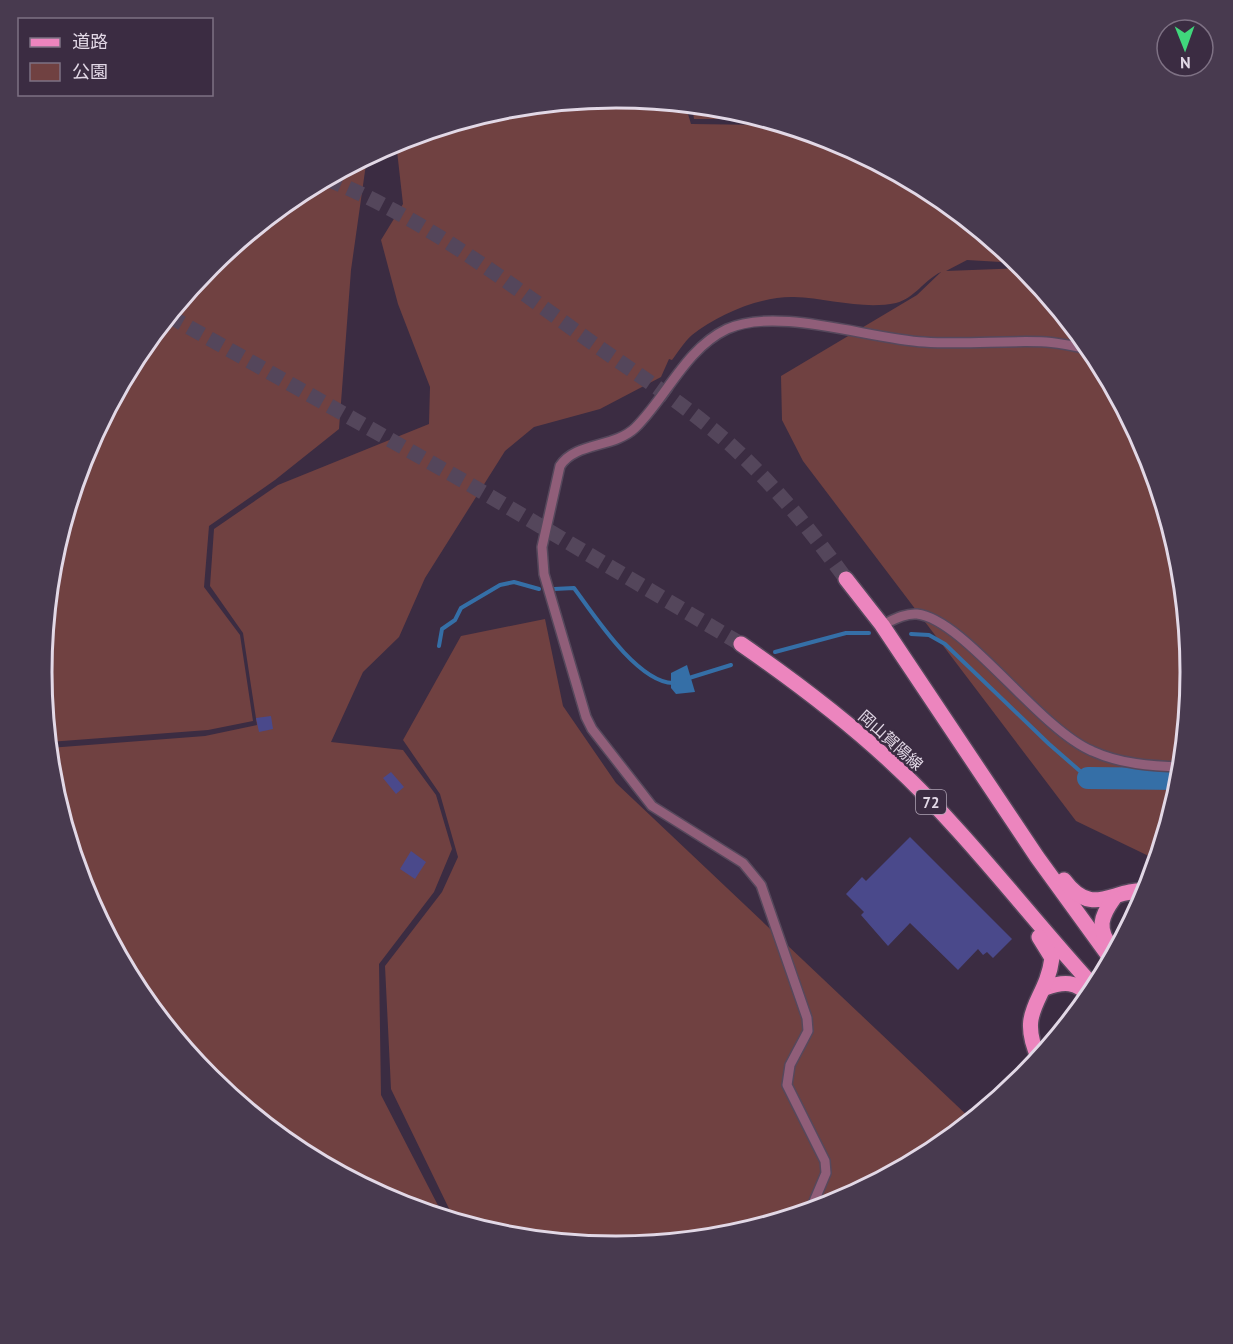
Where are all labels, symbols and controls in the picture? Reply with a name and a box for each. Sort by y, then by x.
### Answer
legend [18,18,213,96]
north arrow [1155,18,1215,78]
text: 道路 [72,30,108,53]
text: N [1180,53,1191,73]
text: 公園 [72,60,108,83]
street label: 岡山賀陽線 [855,706,927,774]
road number: 72 [916,790,946,814]

